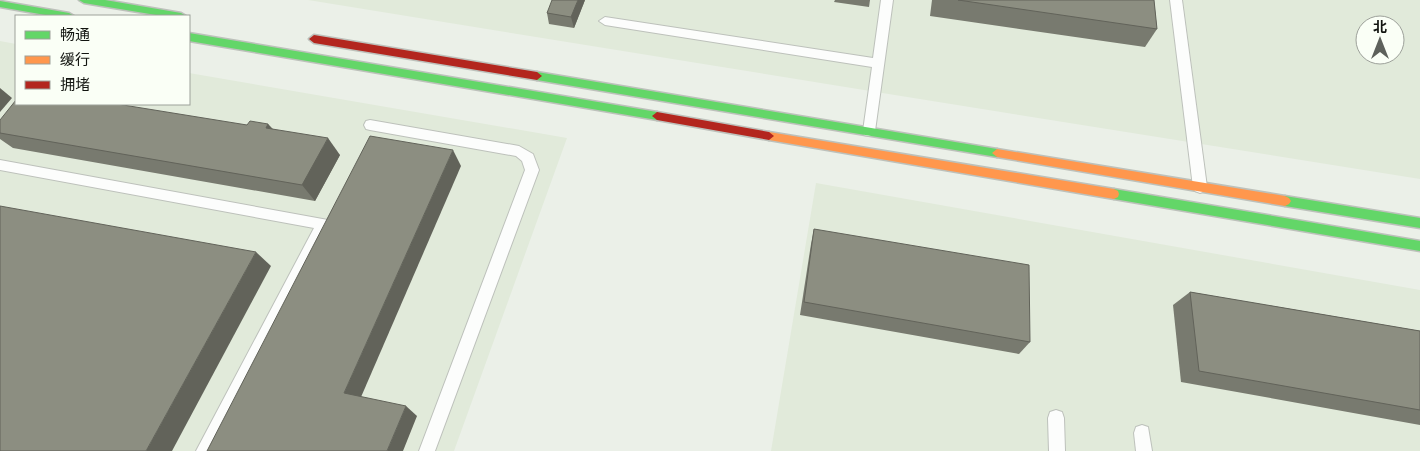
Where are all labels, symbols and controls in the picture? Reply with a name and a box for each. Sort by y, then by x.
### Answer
legend [15,15,190,105]
north arrow [1355,15,1405,65]
text: 北 [1373,20,1387,35]
text: 畅通 [60,27,90,43]
text: 缓行 [60,52,90,68]
text: 拥堵 [60,77,90,93]

